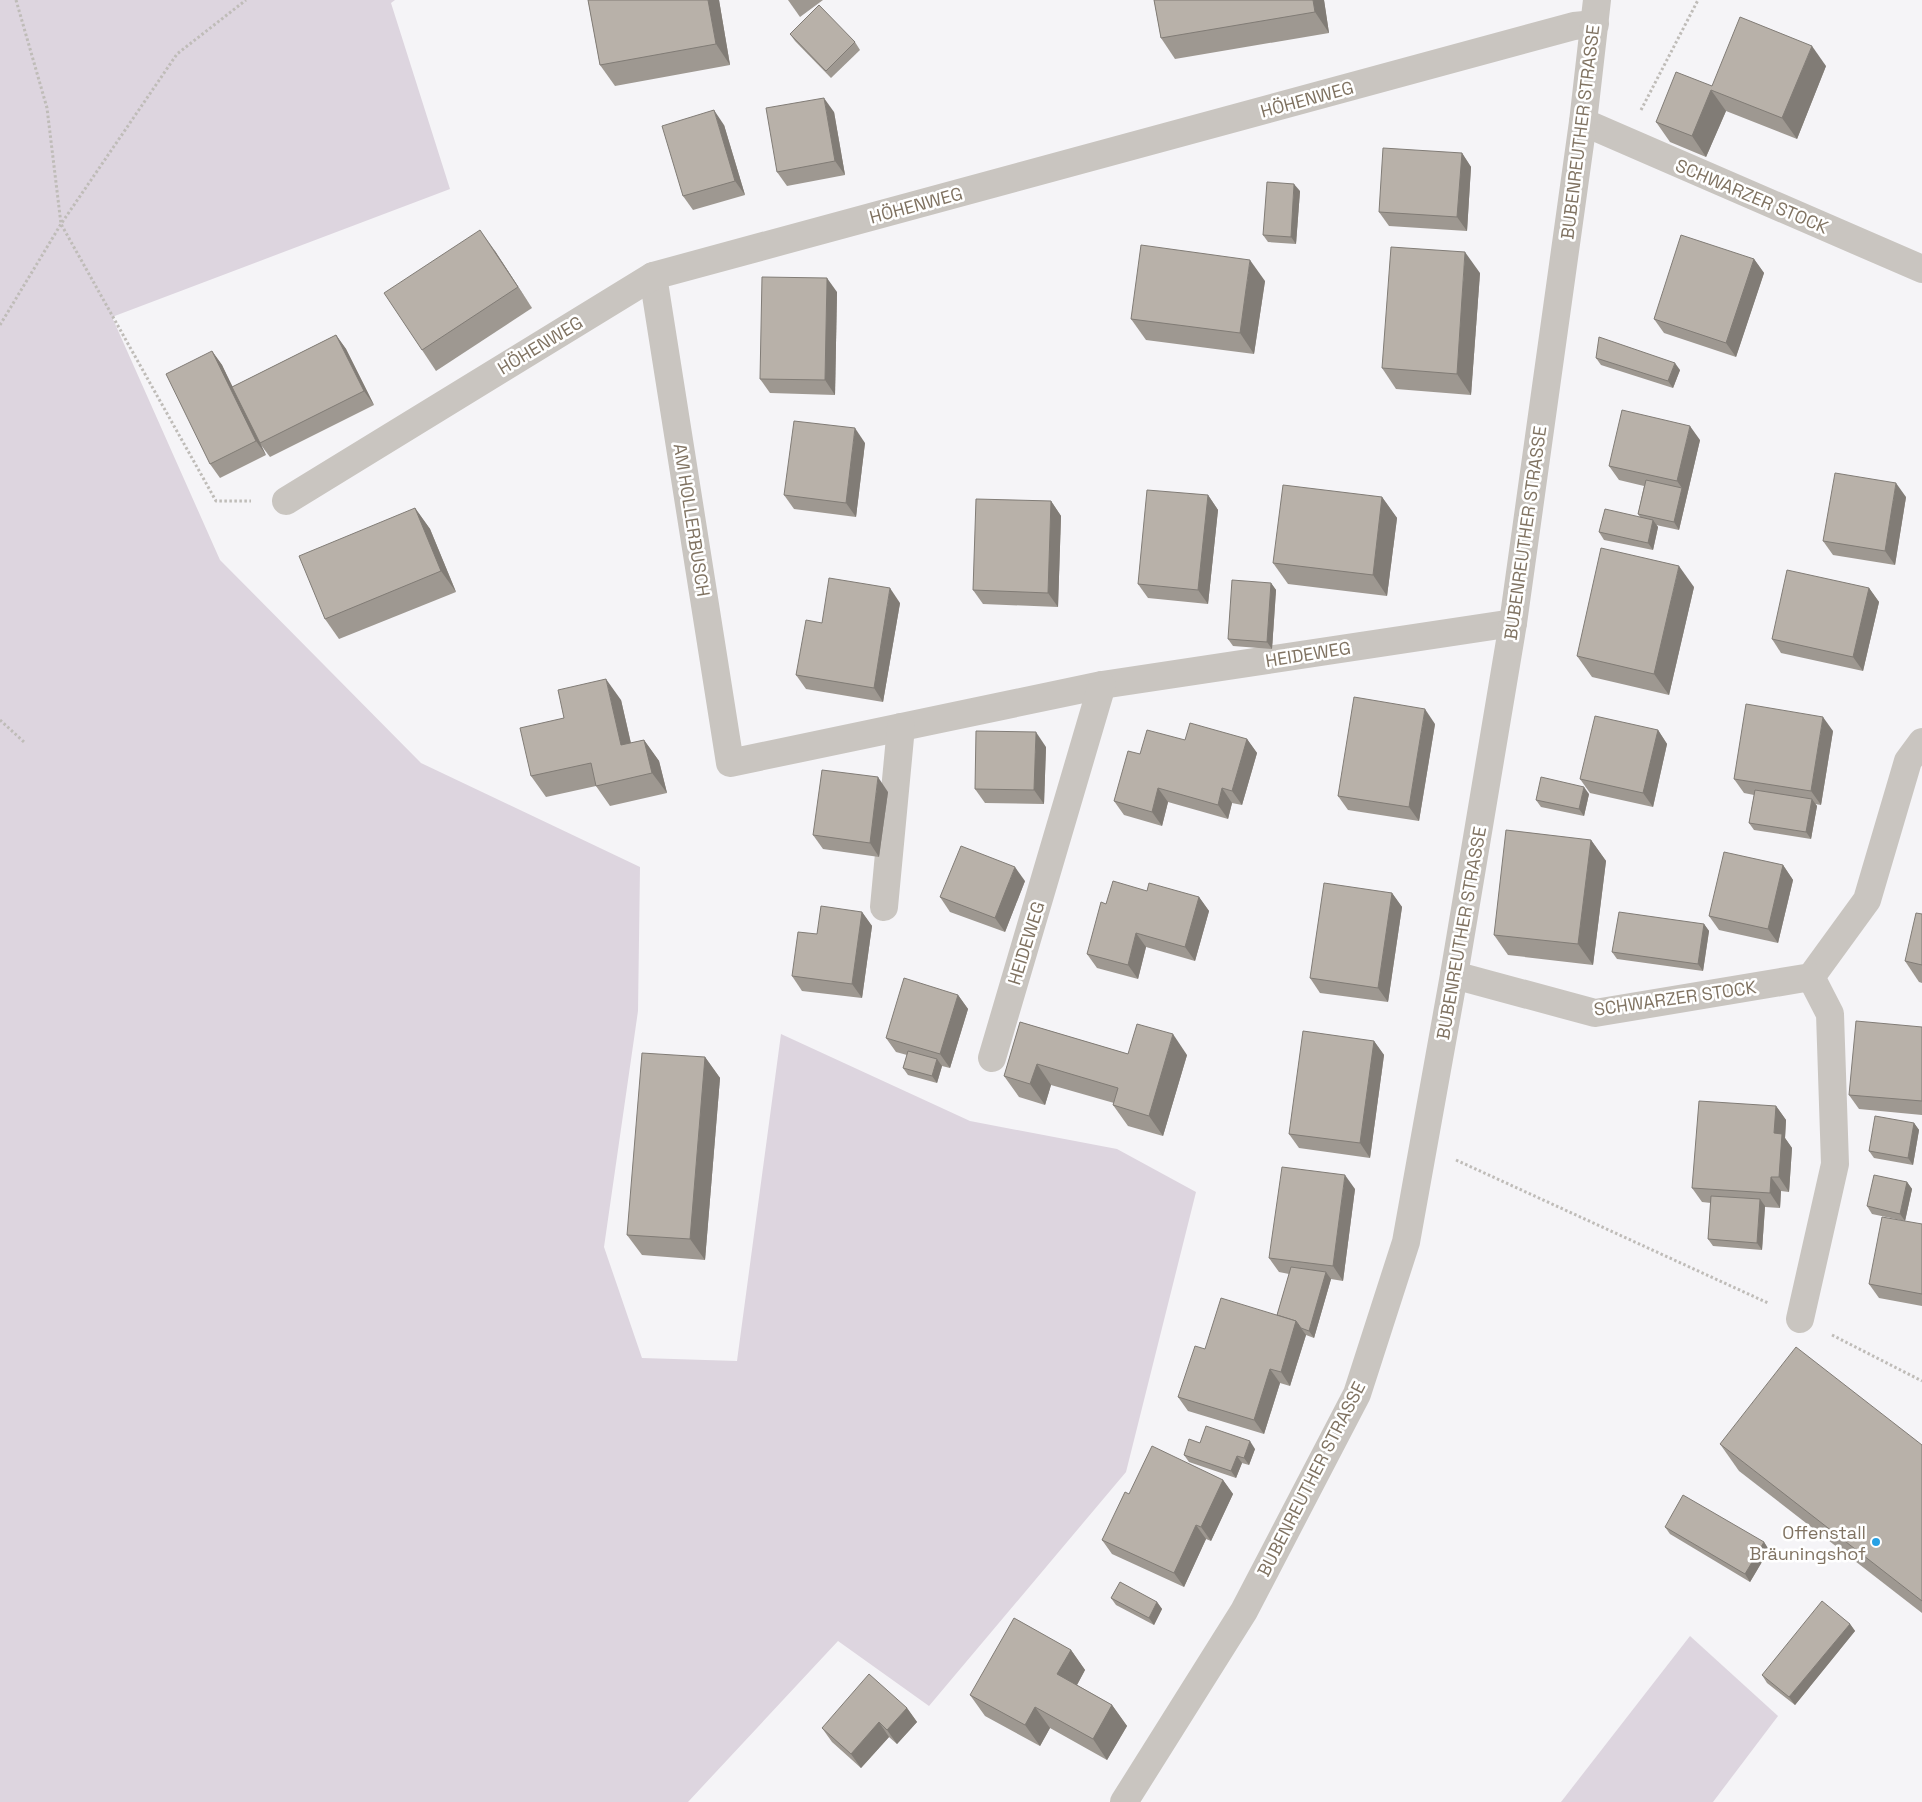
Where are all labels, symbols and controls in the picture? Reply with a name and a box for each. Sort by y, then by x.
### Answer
street label: BUBENREUTHER STRASSE [1555,24,1605,240]
street label: HÖHENWEG [1258,76,1356,122]
street label: SCHWARZER STOCK [1672,153,1832,239]
street label: HÖHENWEG [867,182,965,228]
street label: HÖHENWEG [493,311,587,379]
street label: BUBENREUTHER STRASSE [1499,425,1551,641]
street label: AM HOLLERBUSCH [669,442,715,598]
street label: HEIDEWEG [1264,636,1352,672]
street label: BUBENREUTHER STRASSE [1431,825,1491,1041]
street label: HEIDEWEG [1002,898,1050,988]
street label: SCHWARZER STOCK [1592,975,1758,1021]
street label: BUBENREUTHER STRASSE [1252,1378,1370,1580]
place label: Offenstall Bräuningshof [1749,1521,1866,1565]
marker: Offenstall Bräuningshof [1870,1536,1882,1548]

